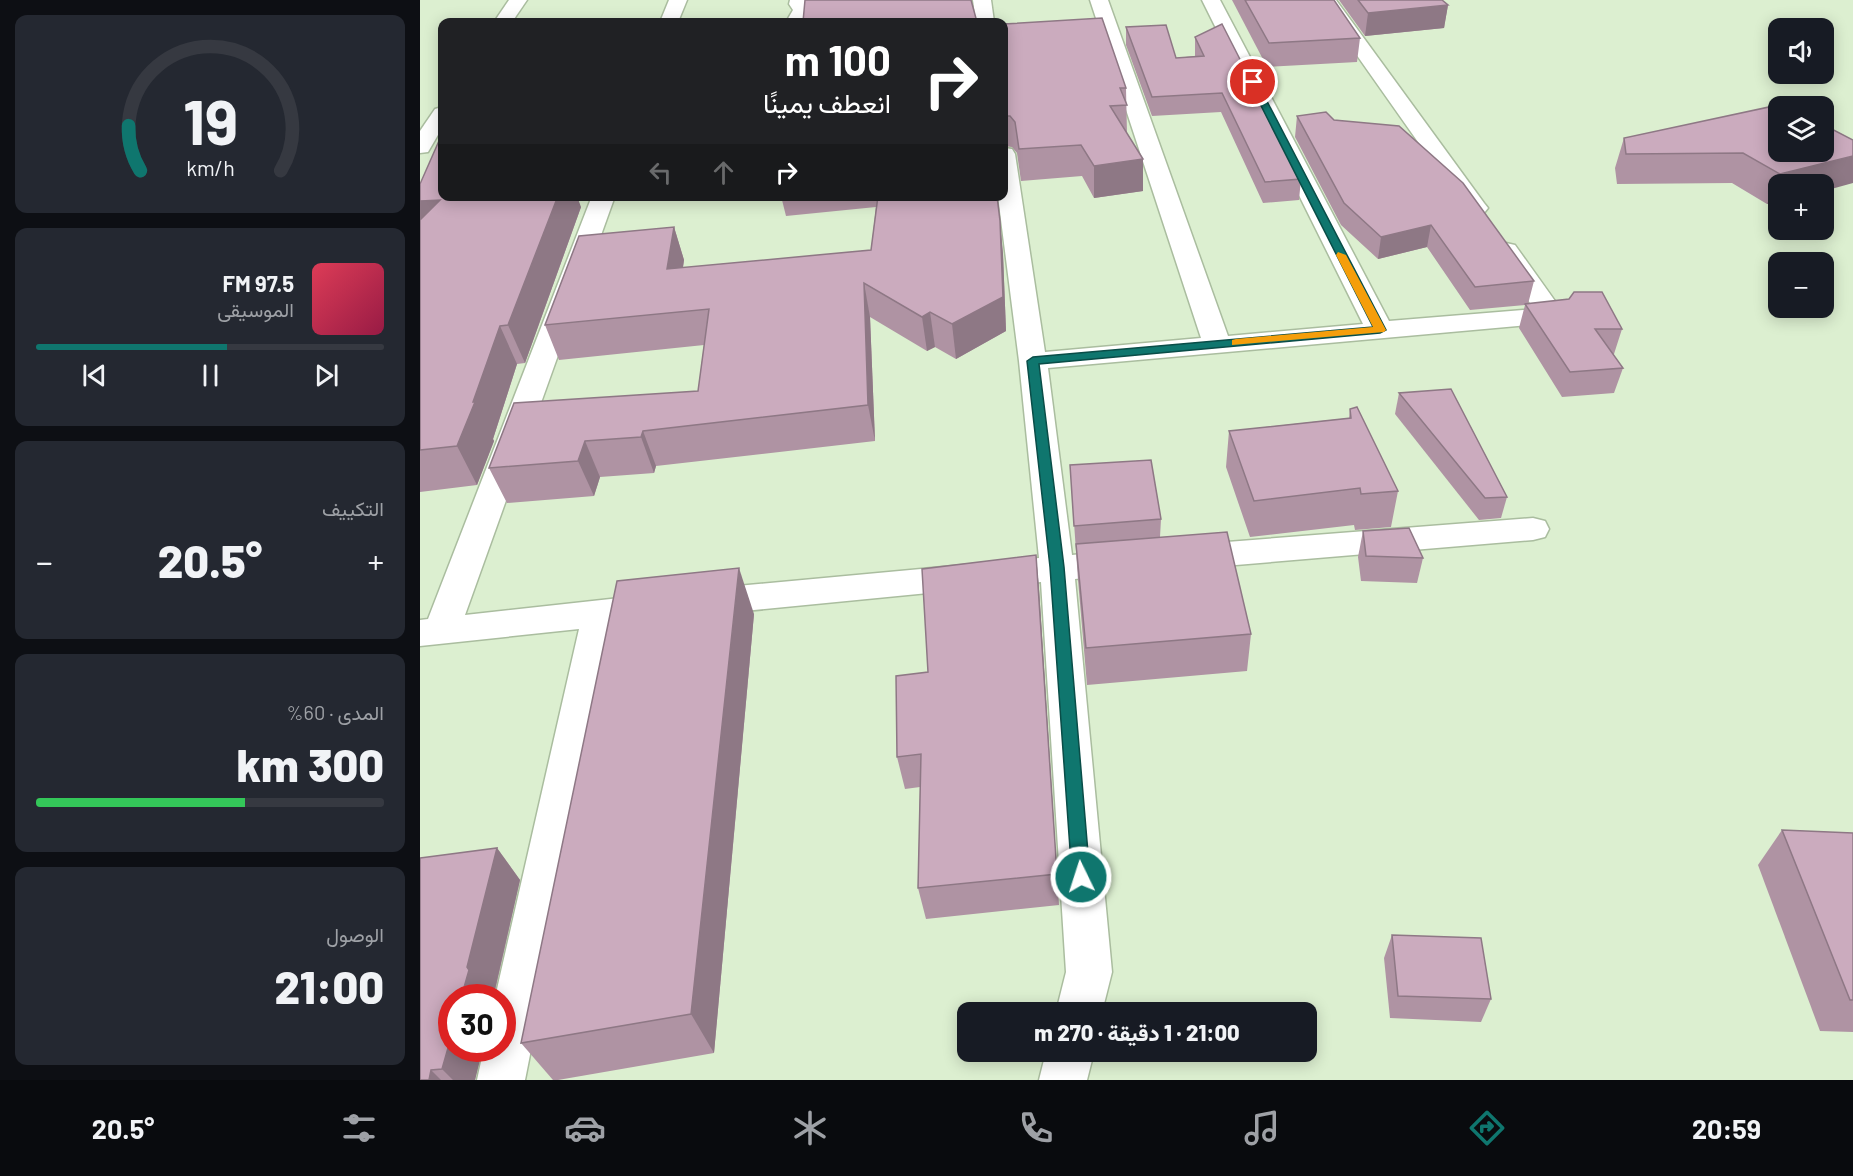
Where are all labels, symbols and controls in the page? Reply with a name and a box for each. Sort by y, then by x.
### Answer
map controls [1768,18,1834,318]
button: sound [1768,18,1834,84]
text: 100 m [785,34,891,84]
icon: right [912,42,990,120]
pin [1227,56,1278,107]
icon: arrive [1236,65,1269,98]
text: 19 [182,83,238,157]
text: انعطف يمينًا [763,86,891,118]
button: layers [1768,96,1834,162]
text: km/h [186,155,234,180]
icon: left [644,156,677,189]
icon: ahead [707,156,740,189]
icon: right [770,156,803,189]
button: + [1768,174,1834,240]
button: − [1768,252,1834,318]
text: 97.5 FM [223,270,294,296]
text: الموسيقى [217,297,294,321]
icon: previous [78,359,111,392]
icon: pause [194,359,227,392]
icon: next [310,359,343,392]
text: التكييف [322,496,384,520]
text: 20.5° [158,533,262,587]
text: − [36,541,53,581]
text: + [368,541,384,581]
text: المدى · 60% [287,700,384,724]
text: 300 km [237,737,384,791]
position arrow [1049,845,1113,909]
text: الوصول [326,922,384,946]
text: 21:00 [274,959,384,1013]
speed limit sign: 30 [438,984,516,1062]
text: 21:00 · 1 دقيقة · 270 m [1034,1019,1240,1045]
icon: filters [338,1107,380,1149]
icon: car [564,1107,606,1149]
icon: climate [789,1107,831,1149]
icon: phone [1015,1107,1057,1149]
icon: music [1241,1107,1283,1149]
icon: directions [1466,1107,1508,1149]
text: 20.5° [92,1112,154,1144]
text: 20:59 [1692,1112,1761,1144]

